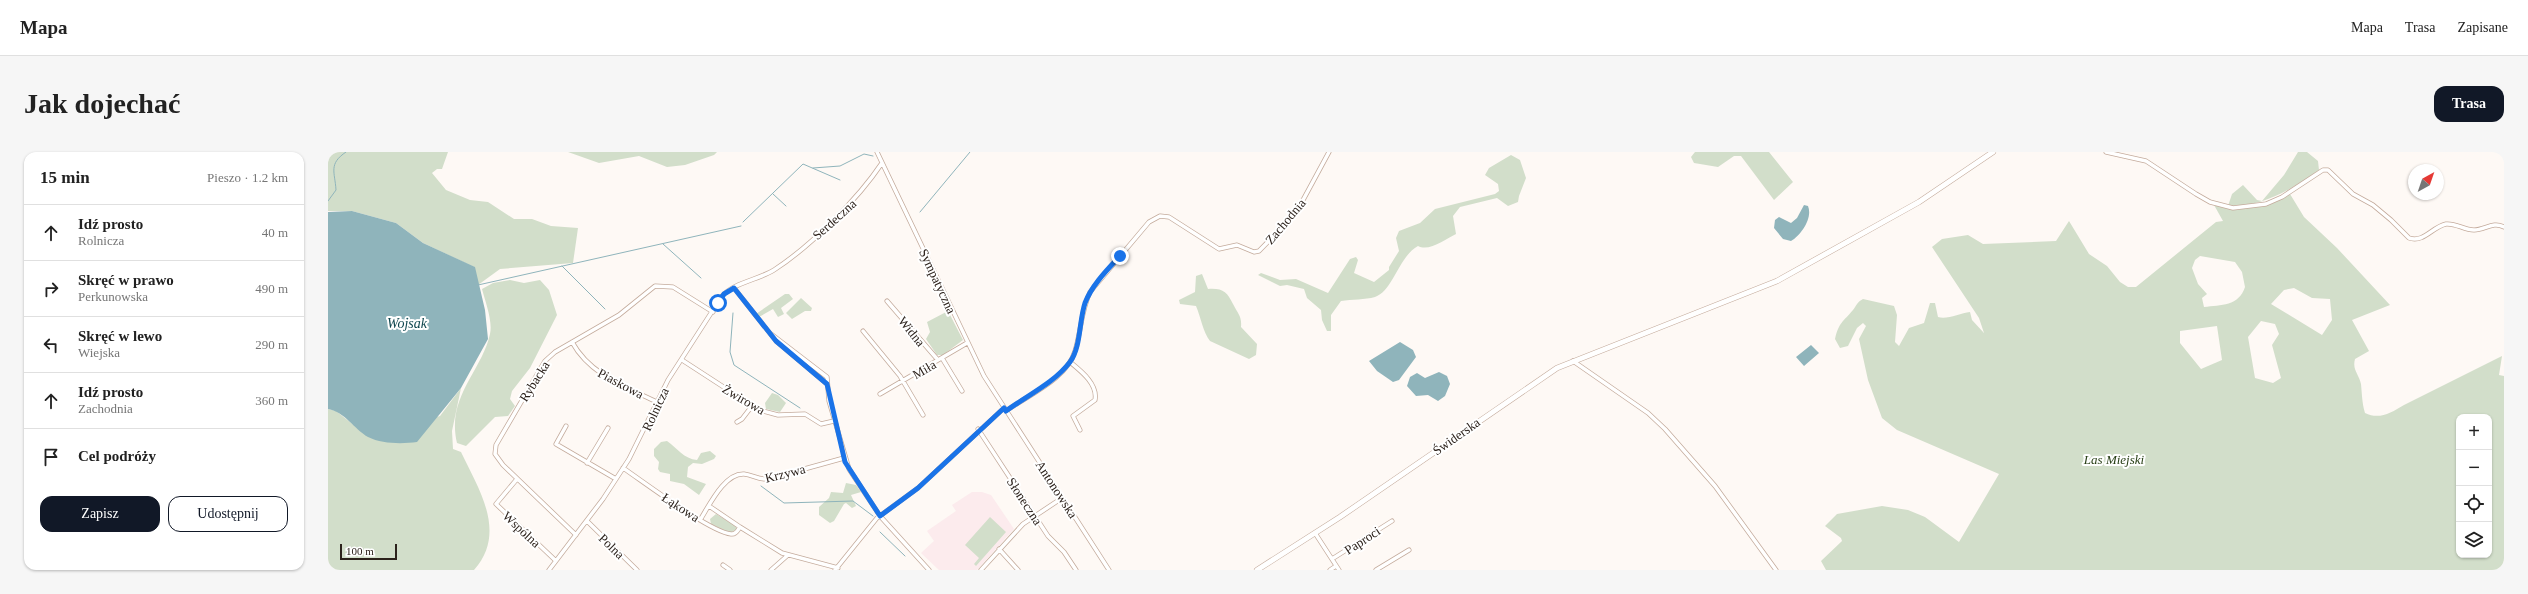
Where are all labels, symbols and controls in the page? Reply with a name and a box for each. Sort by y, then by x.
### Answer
text: Mapa [20,17,68,38]
text: Mapa [2351,20,2383,35]
text: Trasa [2405,20,2435,35]
text: Zapisane [2457,20,2508,35]
button: Trasa [2434,86,2504,122]
text: Jak dojechać [24,88,180,119]
north arrow [2408,164,2444,200]
text: 15 min [40,168,90,187]
text: Pieszo · 1.2 km [207,170,288,185]
street label: Zachodnia [1262,195,1309,247]
street label: Serdeczna [809,196,859,243]
text: Idź prosto [78,216,143,232]
icon: ahead [40,222,62,244]
text: 40 m [262,225,288,240]
text: Rolnicza [78,233,124,248]
street label: Sympatyczna [916,246,959,316]
route end [1111,247,1129,265]
text: Skręć w prawo [78,272,174,288]
icon: right [40,278,62,300]
text: 490 m [255,281,288,296]
text: Perkunowska [78,289,148,304]
route start [709,294,727,312]
street label: Widna [895,313,928,349]
water label: Wojsak [387,316,428,331]
text: Skręć w lewo [78,328,162,344]
icon: left [40,334,62,356]
text: 290 m [255,337,288,352]
text: Wiejska [78,345,120,360]
street label: Miła [910,357,939,382]
street label: Rybacka [516,358,553,404]
street label: Piaskowa [595,365,646,402]
street label: Żwirowa [720,381,768,418]
text: Idź prosto [78,384,143,400]
street label: Rolnicza [639,385,672,433]
icon: ahead [40,390,62,412]
text: 360 m [255,393,288,408]
text: Zachodnia [78,401,133,416]
map controls [2456,414,2492,558]
button: + [2456,414,2492,450]
street label: Świderska [1430,415,1483,458]
icon: arrive [40,446,62,468]
text: Cel podróży [78,448,156,464]
button: − [2456,450,2492,486]
park label: Las Miejski [2083,452,2145,467]
street label: Antonowska [1032,458,1081,521]
street label: Krzywa [763,461,807,486]
street label: Słoneczna [1004,475,1046,528]
button: locate [2456,486,2492,522]
street label: Łąkowa [659,490,703,525]
button: Zapisz [40,496,160,532]
button: Udostępnij [168,496,288,532]
street label: Wspólna [500,508,544,551]
button: layers [2456,522,2492,558]
street label: Paproci [1342,523,1383,558]
street label: Polna [596,531,628,562]
scale bar [340,542,397,561]
text: 100 m [346,545,374,557]

